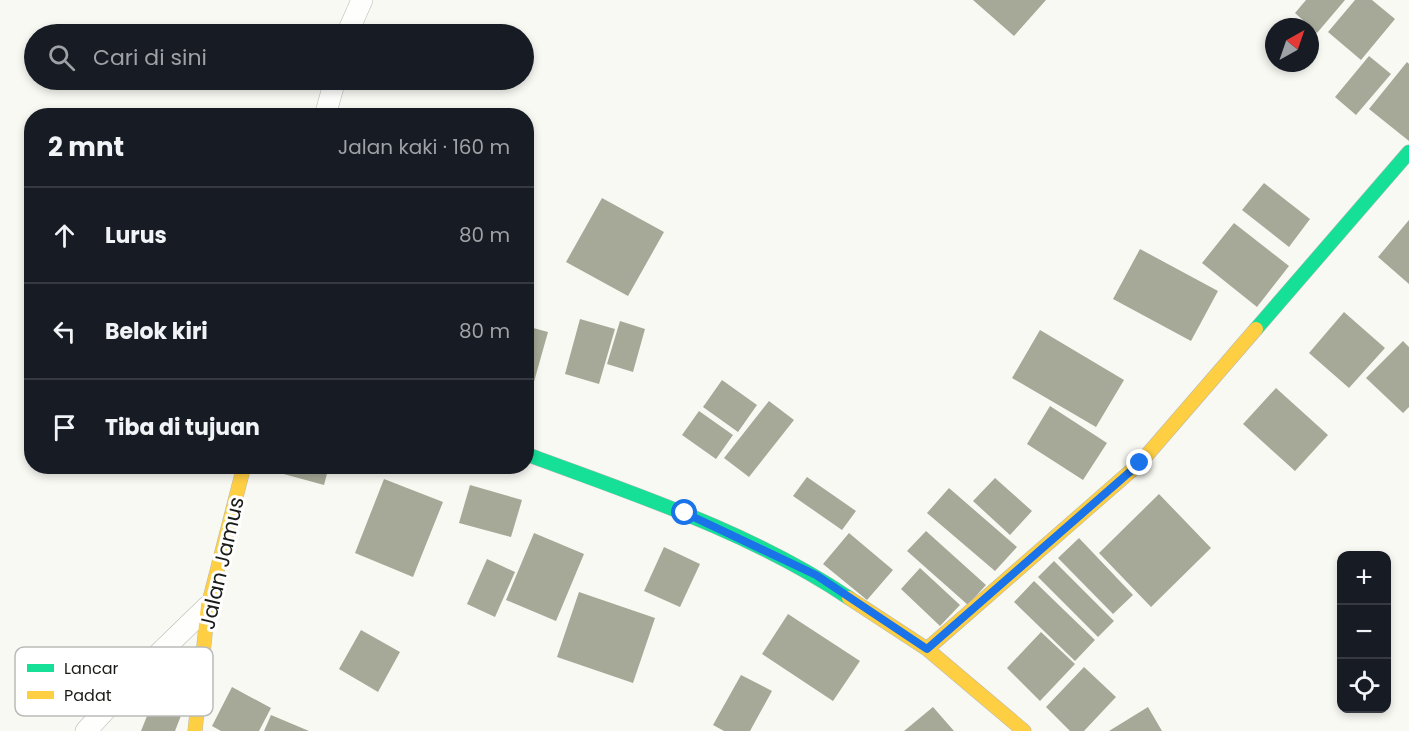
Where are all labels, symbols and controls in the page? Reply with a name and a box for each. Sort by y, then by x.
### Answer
north arrow [1265,18,1319,72]
search box [24,24,534,90]
icon: search [45,41,78,74]
text: Cari di sini [93,42,207,73]
text: 2 mnt [48,129,124,165]
text: Jalan kaki · 160 m [338,133,510,161]
icon: ahead [48,219,81,252]
text: Lurus [105,220,167,251]
text: 80 m [459,221,510,249]
icon: left [48,315,81,348]
text: Belok kiri [105,316,208,347]
text: 80 m [459,317,510,345]
icon: arrive [48,411,81,444]
text: Tiba di tujuan [105,412,260,443]
route end [1126,449,1152,475]
street label: Jalan Jamus [192,494,251,632]
route start [671,499,697,525]
map controls [1337,551,1391,713]
button: + [1337,551,1391,605]
button: − [1337,605,1391,659]
legend [15,647,213,716]
text: Lancar [64,657,118,680]
button: locate [1337,659,1391,713]
text: Padat [64,684,112,707]

